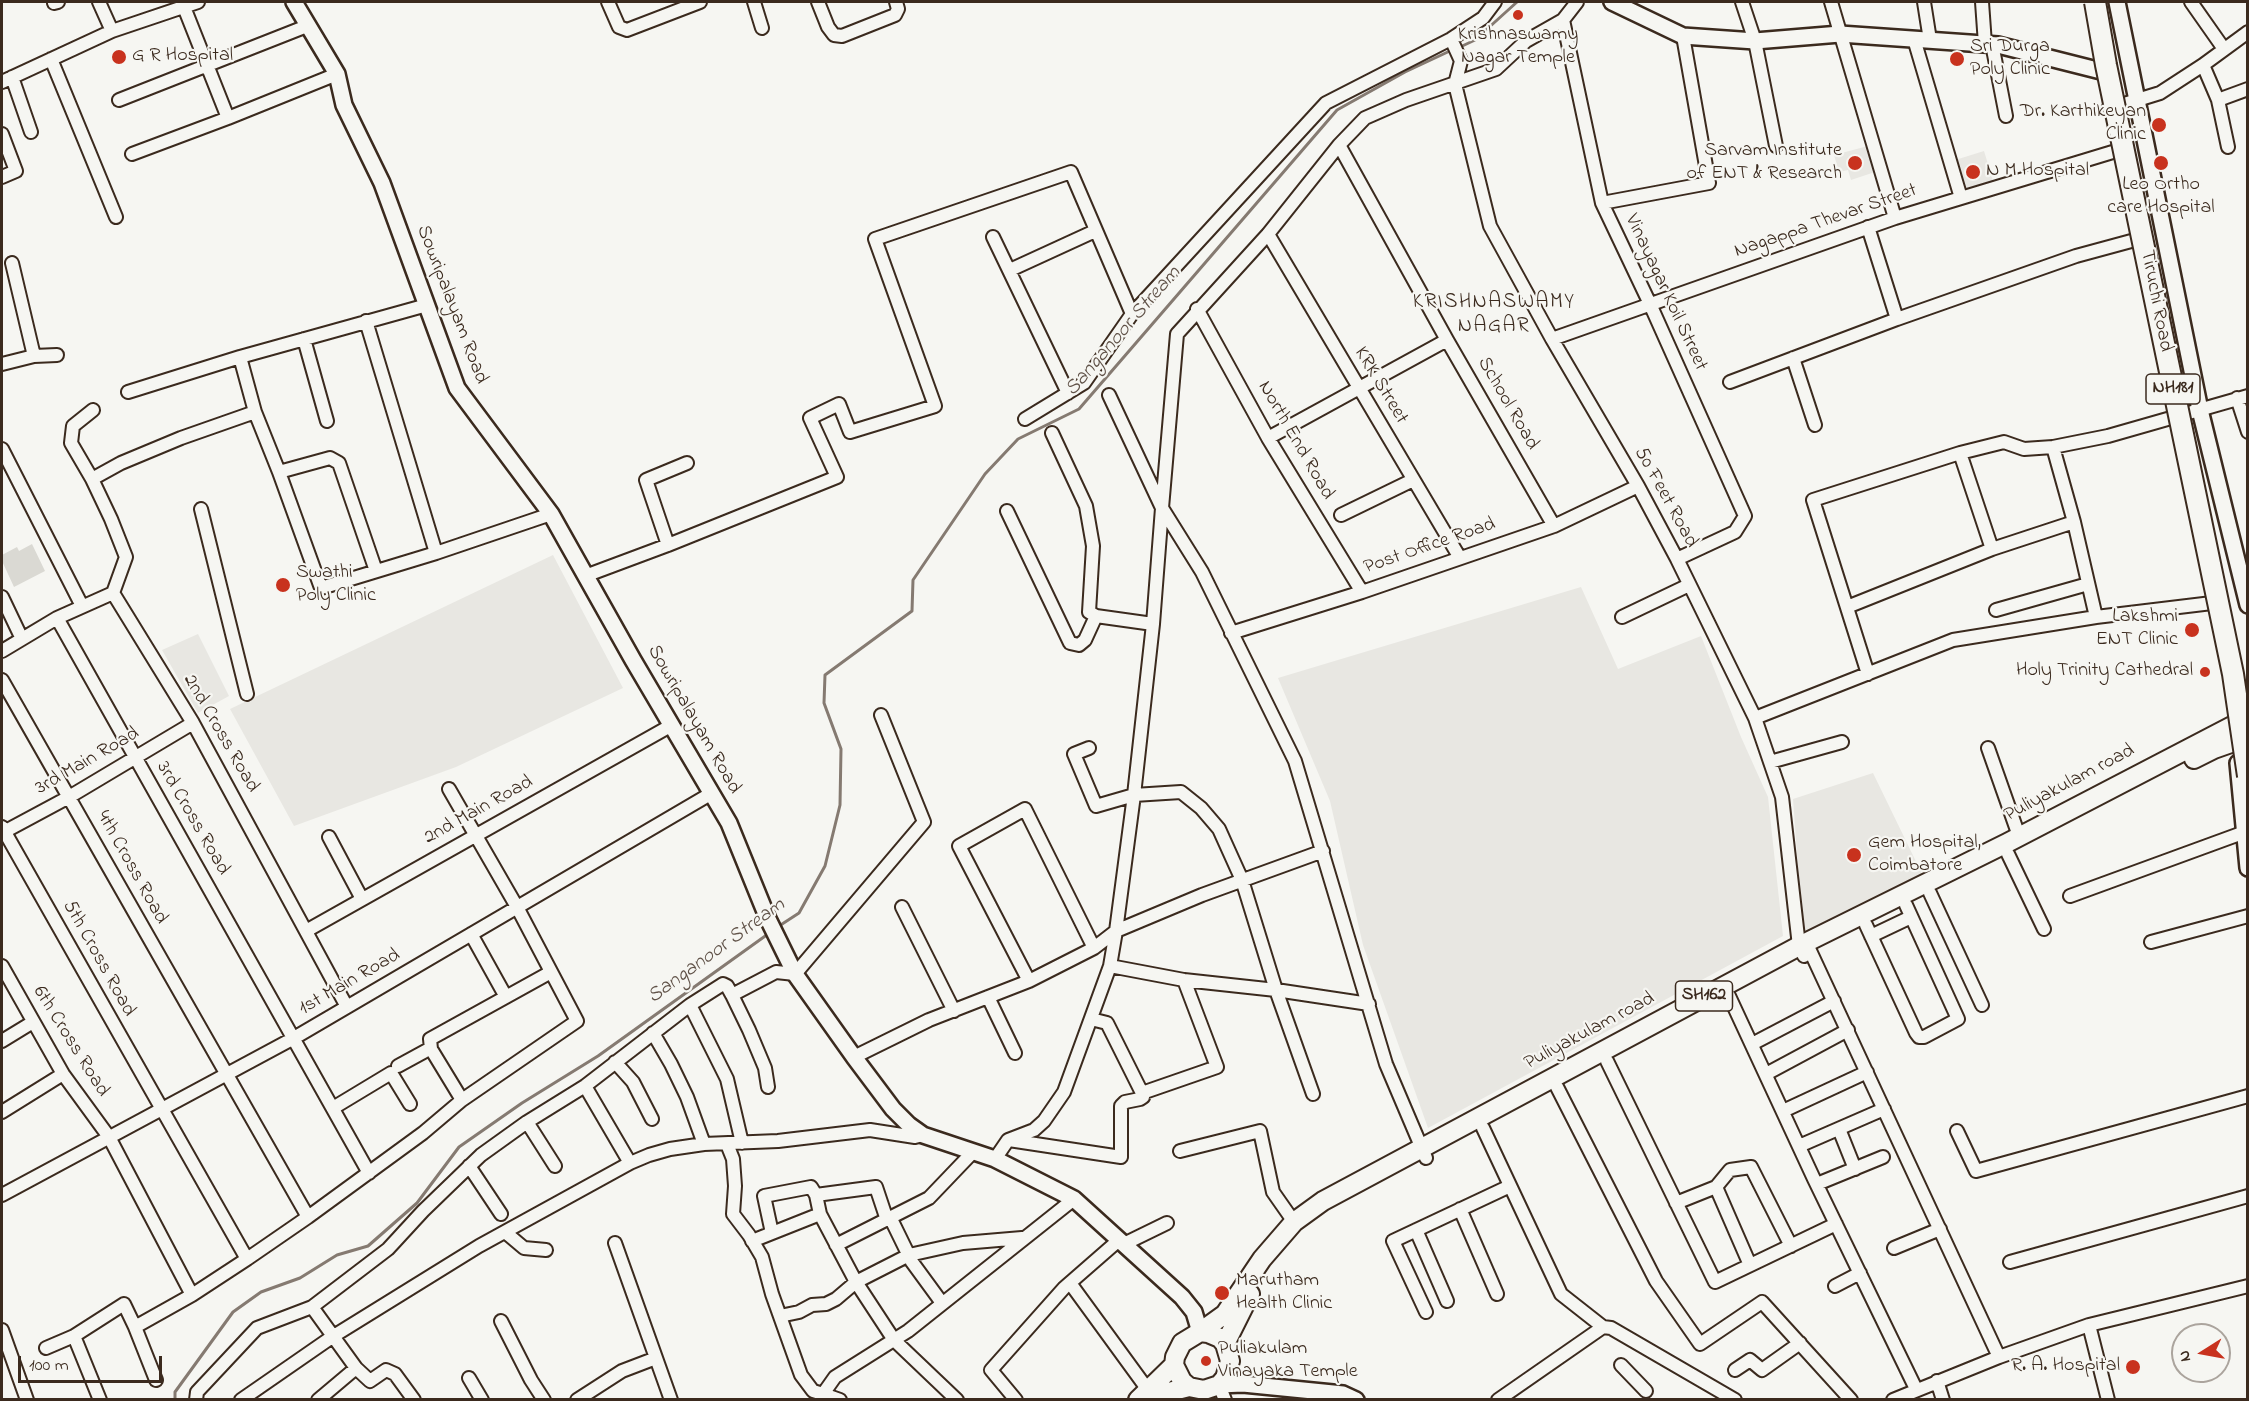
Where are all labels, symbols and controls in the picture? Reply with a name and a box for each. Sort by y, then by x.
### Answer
marker: Krishnaswamy Nagar Temple [1511,8,1525,22]
place label: Krishnaswamy Nagar Temple [1458,24,1578,71]
place label: Sri Durga Poly Clinic [1970,36,2050,83]
place label: G R Hospital [132,45,233,69]
marker: G R Hospital [110,48,128,66]
marker: Sri Durga Poly Clinic [1948,50,1966,68]
place label: Dr. Karthikeyan Clinic [2020,101,2146,148]
marker: Dr. Karthikeyan Clinic [2150,116,2168,134]
place label: Sarvam Institute of ENT & Research [1687,140,1842,187]
marker: Sarvam Institute of ENT & Research [1846,154,1864,172]
marker: Leo Ortho care Hospital [2152,154,2170,172]
place label: N M Hospital [1986,160,2089,184]
marker: N M Hospital [1964,163,1982,181]
place label: Leo Ortho care Hospital [2107,174,2215,221]
street label: Nagappa Thevar Street [1731,179,1921,265]
street label: Vinayagar Koil Street [1618,211,1712,375]
street label: Sowripalayam Road [410,222,492,388]
street label: Tiruchi Road [2133,248,2177,354]
water label: Sanganoor Stream [1061,262,1187,402]
district label: KRISHNASWAMY NAGAR [1413,291,1575,341]
street label: KRK Street [1348,343,1412,429]
street label: School Road [1471,353,1543,455]
road number: NH181 [2146,374,2200,404]
street label: North End Road [1251,377,1339,505]
street label: 50 Feet Road [1628,444,1702,552]
street label: Post Office Road [1361,513,1499,581]
place label: Swathi Poly Clinic [296,562,376,609]
marker: Swathi Poly Clinic [274,576,292,594]
place label: Lakshmi ENT Clinic [2096,606,2178,653]
marker: Lakshmi ENT Clinic [2183,621,2201,639]
street label: Sowripalayam Road [641,641,745,799]
place label: Holy Trinity Cathedral [2016,660,2193,684]
marker: Holy Trinity Cathedral [2198,665,2212,679]
street label: 2nd Cross Road [176,671,264,797]
street label: 3rd Main Road [32,723,144,801]
street label: Puliyakulam road [2001,740,2139,828]
street label: 3rd Cross Road [150,758,234,880]
street label: 2nd Main Road [420,771,538,851]
street label: 4th Cross Road [90,807,172,929]
place label: Gem Hospital, Coimbatore [1868,832,1981,879]
marker: Gem Hospital, Coimbatore [1845,846,1863,864]
water label: Sanganoor Stream [643,894,791,1010]
street label: 5th Cross Road [56,897,140,1021]
street label: 1st Main Road [295,944,405,1022]
road number: SH162 [1676,981,1732,1011]
street label: 6th Cross Road [26,982,114,1102]
street label: Puliyakulam road [1521,988,1659,1076]
place label: Marutham Health Clinic [1236,1270,1332,1317]
marker: Marutham Health Clinic [1213,1284,1231,1302]
north arrow [2171,1323,2231,1383]
place label: Puliakulam Vinayaka Temple [1218,1338,1358,1385]
scale bar [21,1344,165,1382]
text: N [2172,1348,2198,1364]
text: 100 m [29,1353,69,1379]
marker: Puliakulam Vinayaka Temple [1199,1354,1213,1368]
place label: R. A. Hospital [2011,1355,2120,1379]
marker: R. A. Hospital [2124,1358,2142,1376]

